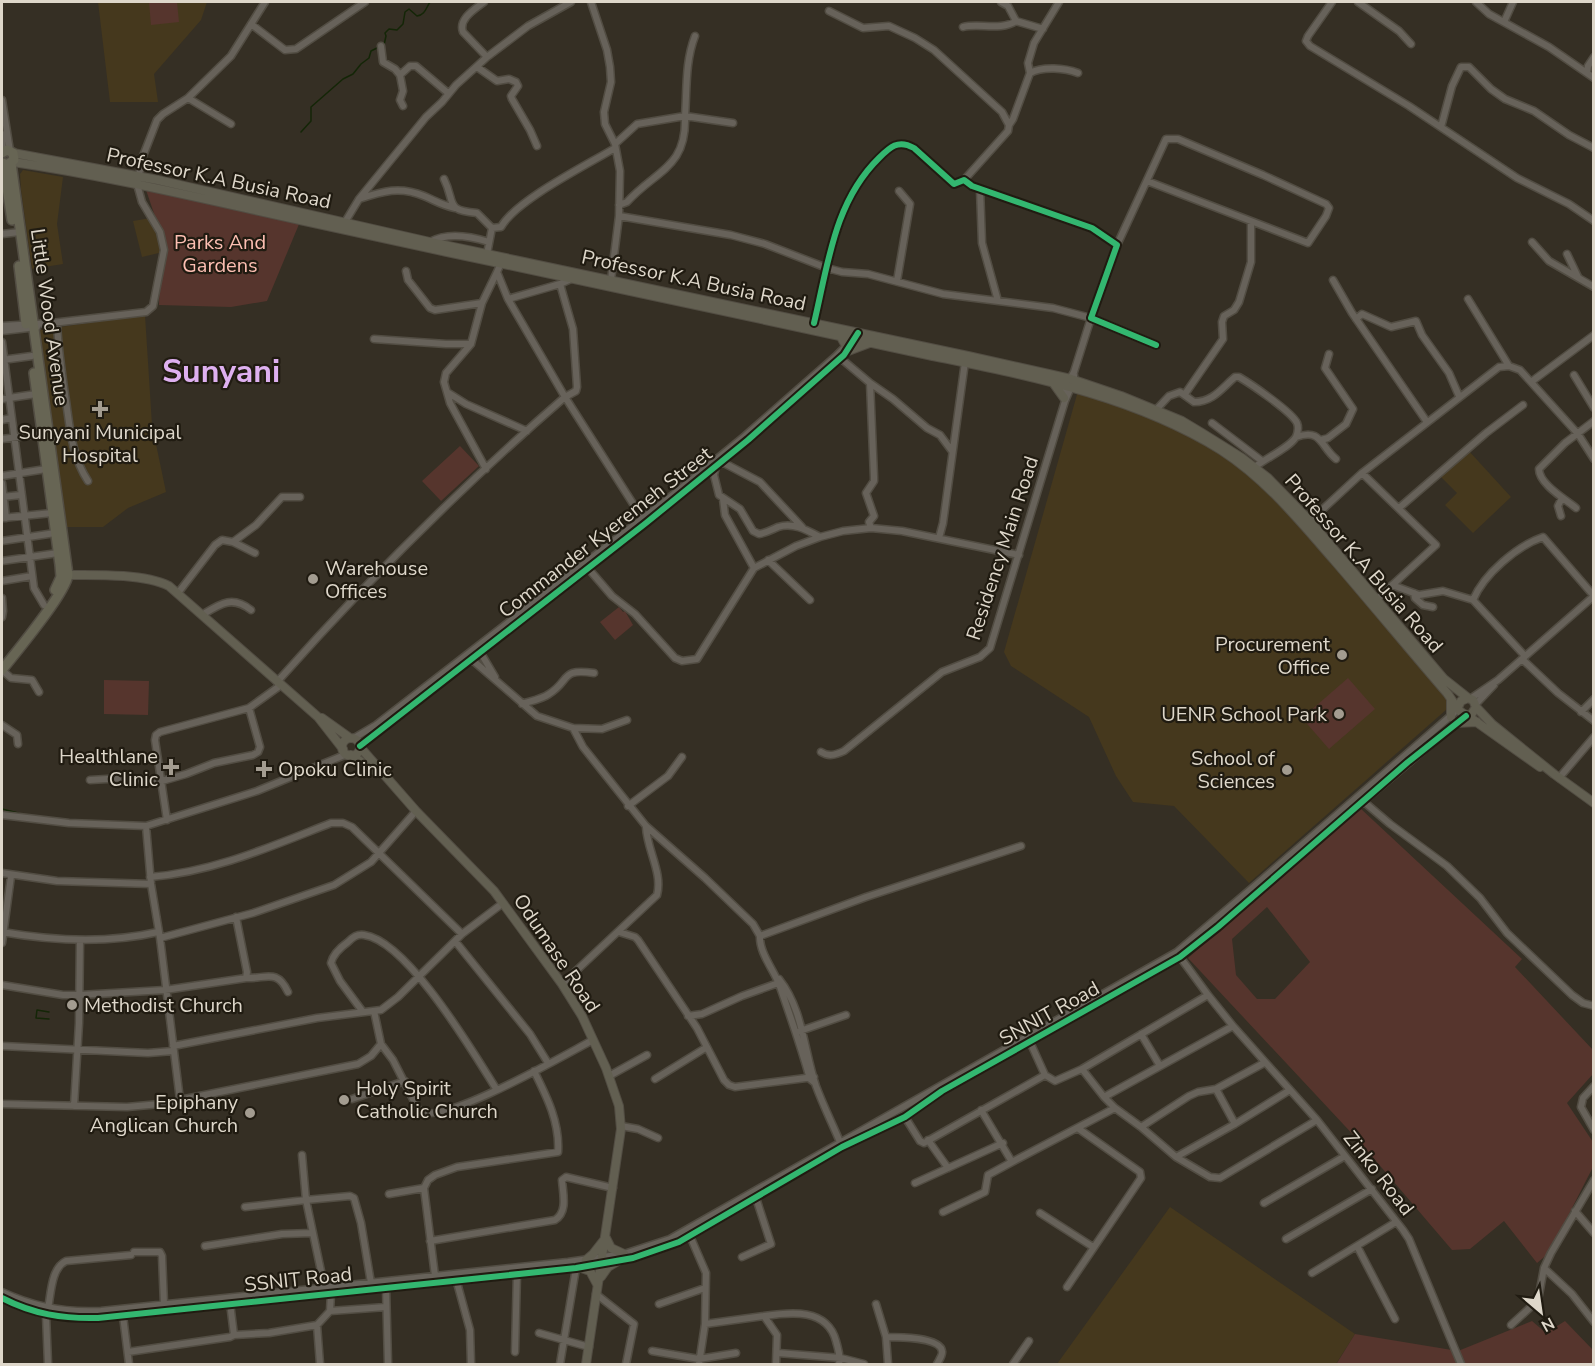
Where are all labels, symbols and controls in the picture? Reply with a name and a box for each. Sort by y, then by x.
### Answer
street label: Professor K.A Busia Road [104,141,334,215]
street label: Little Wood Avenue [24,227,75,407]
park label: Parks And Gardens [174,229,266,279]
street label: Professor K.A Busia Road [579,243,809,317]
district label: Sunyani [162,350,280,393]
marker: Sunyani Municipal Hospital [91,400,109,418]
place label: Sunyani Municipal Hospital [19,419,182,469]
street label: Commander Kyeremeh Street [493,440,718,624]
street label: Residency Main Road [960,453,1045,644]
street label: Professor K.A Busia Road [1278,468,1449,659]
place label: Warehouse Offices [325,555,428,605]
marker: Warehouse Offices [306,572,320,586]
place label: Procurement Office [1215,631,1331,681]
marker: Procurement Office [1335,648,1349,662]
place label: UENR School Park [1161,701,1328,728]
marker: UENR School Park [1332,707,1346,721]
place label: Healthlane Clinic [59,743,158,793]
place label: School of Sciences [1191,745,1275,795]
place label: Opoku Clinic [278,756,392,783]
marker: Healthlane Clinic [162,758,180,776]
marker: Opoku Clinic [255,760,273,778]
marker: School of Sciences [1280,763,1294,777]
street label: Odumase Road [507,889,606,1018]
street label: SNNIT Road [994,975,1104,1052]
place label: Methodist Church [84,992,243,1019]
marker: Methodist Church [65,998,79,1012]
place label: Holy Spirit Catholic Church [356,1075,498,1125]
place label: Epiphany Anglican Church [90,1089,239,1139]
marker: Holy Spirit Catholic Church [337,1093,351,1107]
marker: Epiphany Anglican Church [243,1106,257,1120]
street label: Zinko Road [1337,1125,1420,1221]
street label: SSNIT Road [243,1260,353,1299]
north arrow [1511,1282,1571,1342]
text: N [1537,1312,1558,1337]

